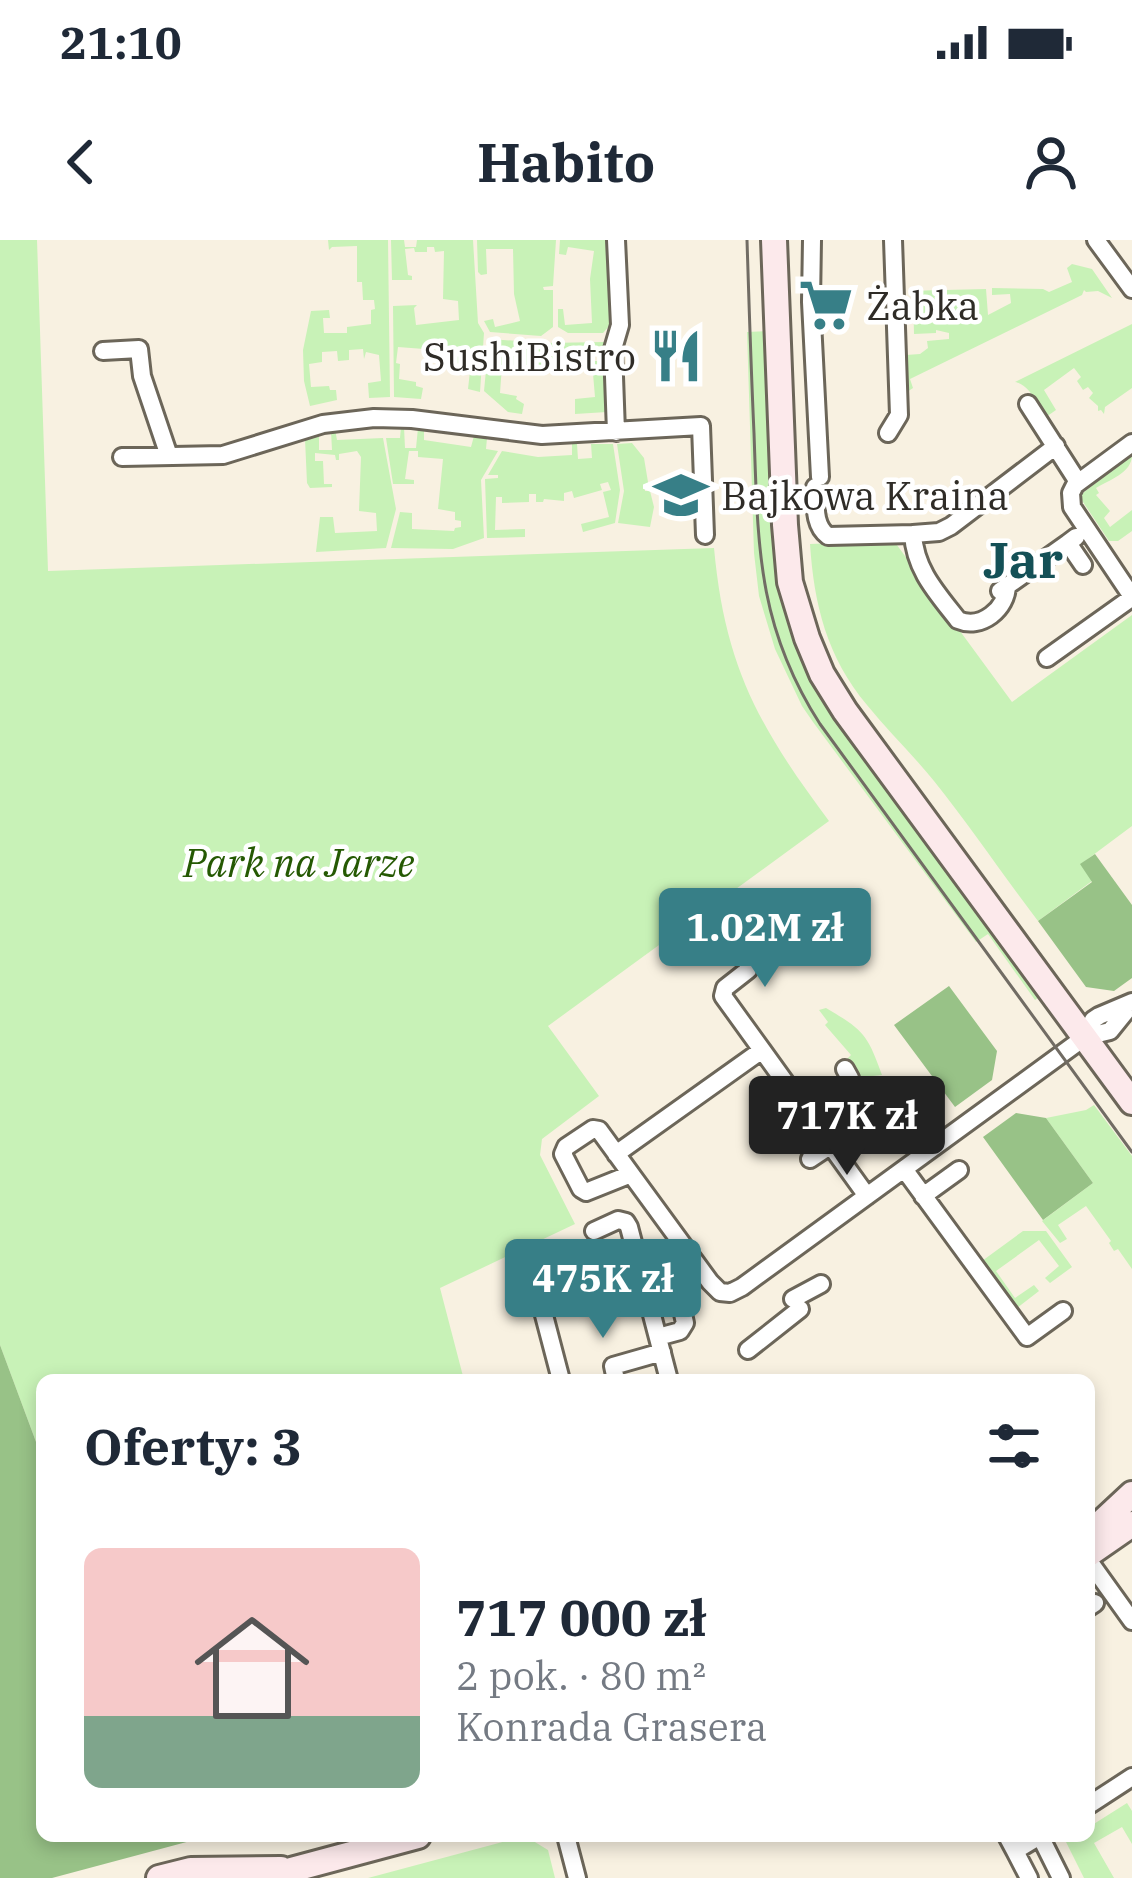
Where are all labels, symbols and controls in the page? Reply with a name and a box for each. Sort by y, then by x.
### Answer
text: 21:10 [60,13,182,71]
text: Habito [477,127,655,197]
icon: back [48,129,114,195]
icon: person [1018,129,1084,195]
supermarket icon: Żabka [797,276,855,334]
place label: Żabka [866,280,979,331]
restaurant icon: SushiBistro [647,327,705,385]
place label: SushiBistro [423,331,636,382]
school or university icon: Bajkowa Kraina [652,466,710,524]
place label: Bajkowa Kraina [721,470,1009,521]
district label: Jar [983,526,1063,592]
park label: Park na Jarze [182,837,415,888]
pin: 1.02M zł [641,888,889,990]
text: 1.02M zł [686,901,844,952]
pin: 717K zł [736,1076,958,1178]
text: 717K zł [776,1089,918,1140]
pin: 475K zł [492,1239,714,1341]
text: 475K zł [532,1252,674,1303]
text: Oferty: 3 [84,1413,302,1479]
icon: filters [981,1413,1047,1479]
text: 717 000 zł [456,1584,706,1650]
icon: home [180,1596,324,1740]
text: 2 pok. · 80 m² [456,1650,706,1701]
text: Konrada Grasera [456,1701,767,1752]

